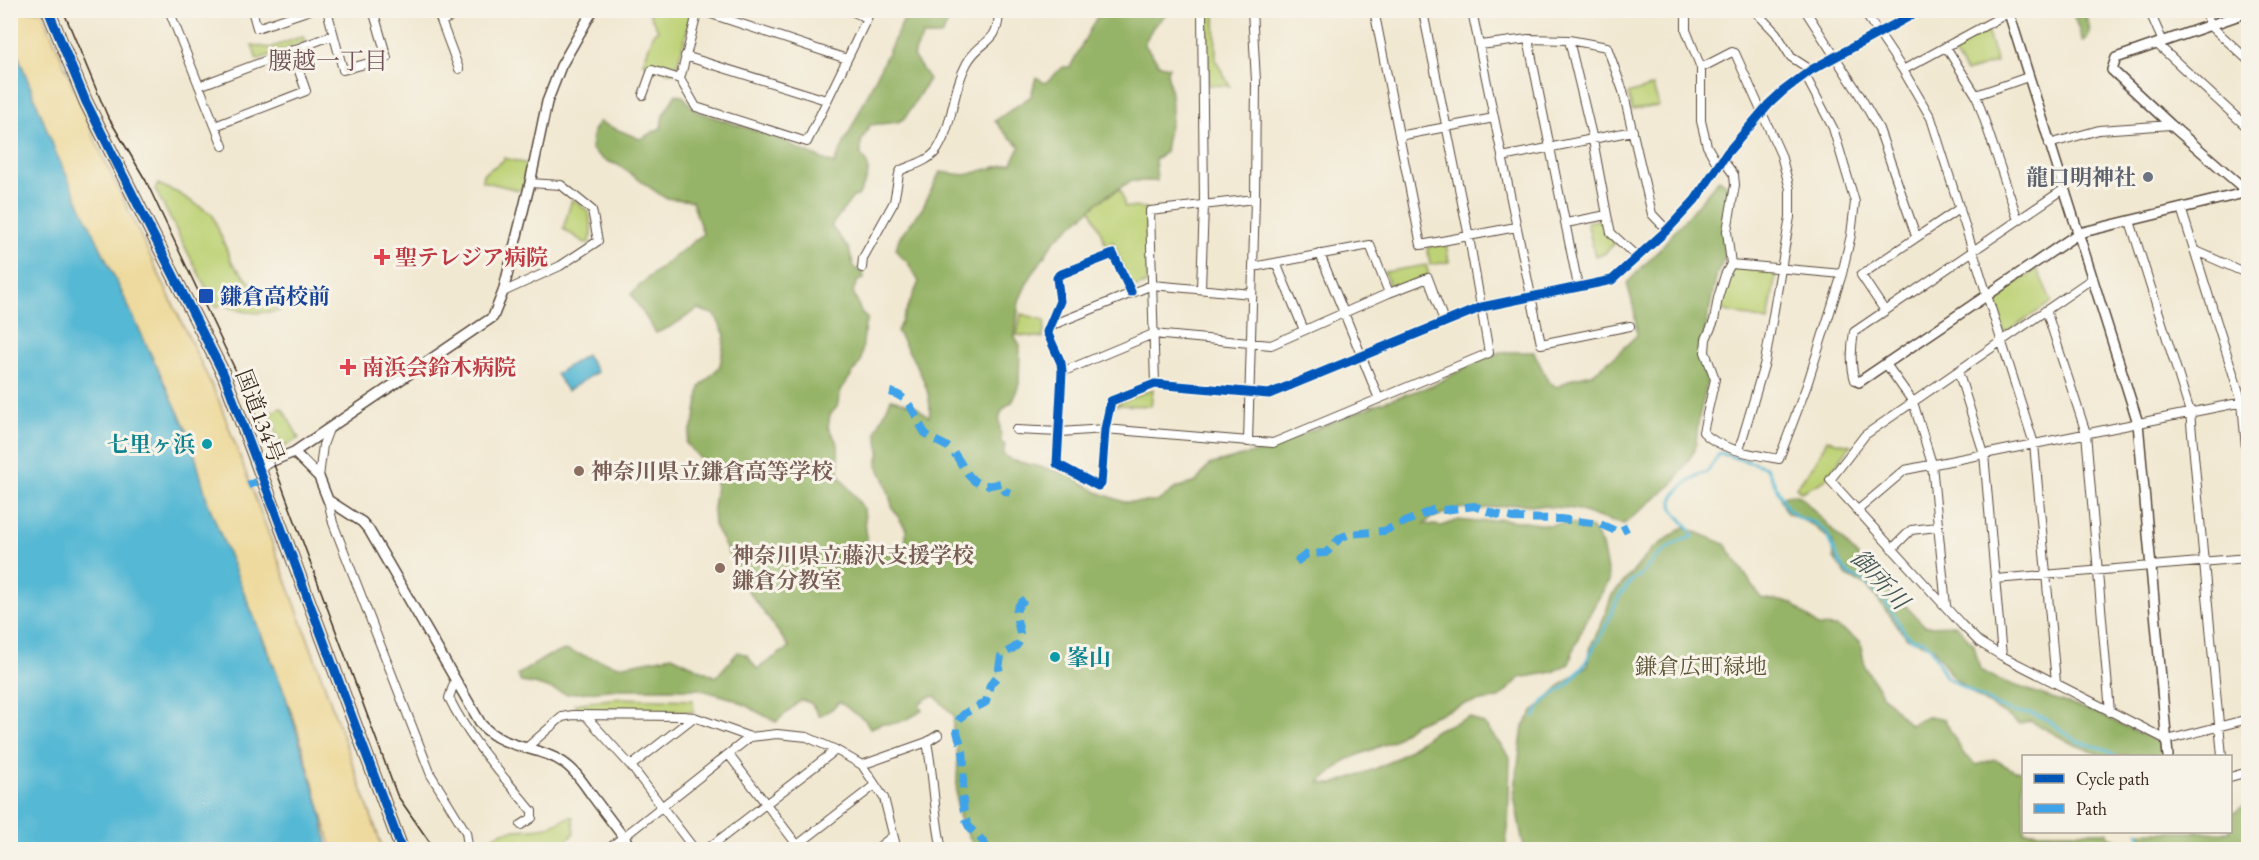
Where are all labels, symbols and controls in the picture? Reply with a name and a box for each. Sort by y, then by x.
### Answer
district label: 腰越一丁目 [268,45,388,76]
place label: 龍口明神社 [2026,163,2136,192]
marker: 龍口明神社 [2141,170,2155,184]
place label: 聖テレジア病院 [395,243,548,272]
marker: 聖テレジア病院 [373,248,391,266]
place label: 鎌倉高校前 [220,282,330,311]
marker: 鎌倉高校前 [197,287,215,305]
place label: 南浜会鈴木病院 [362,353,516,382]
marker: 南浜会鈴木病院 [339,358,357,376]
street label: 国道134号 [229,365,291,467]
place label: 七里ヶ浜 [107,430,195,459]
marker: 七里ヶ浜 [200,437,214,451]
place label: 神奈川県立鎌倉高等学校 [591,457,833,486]
marker: 神奈川県立鎌倉高等学校 [572,464,586,478]
place label: 神奈川県立藤沢支援学校 鎌倉分教室 [732,541,974,595]
water label: 御所川 [1844,542,1918,618]
marker: 神奈川県立藤沢支援学校 鎌倉分教室 [713,561,727,575]
place label: 峯山 [1067,643,1111,672]
marker: 峯山 [1048,650,1062,664]
park label: 鎌倉広町緑地 [1635,652,1767,681]
legend [2022,755,2232,833]
text: Cycle path [2076,767,2150,790]
text: Path [2076,797,2107,820]

